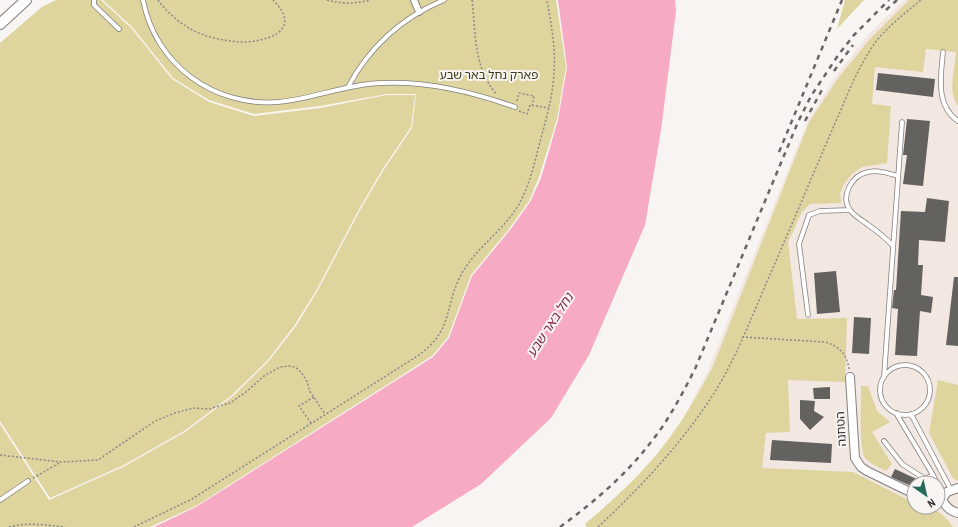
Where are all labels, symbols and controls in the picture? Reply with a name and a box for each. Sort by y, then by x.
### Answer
park label: פארק נחל באר שבע [440,67,538,83]
water label: נחל באר שבע [523,289,578,360]
street label: הטחנה [832,411,850,447]
north arrow [906,475,946,515]
text: N [925,496,938,511]

